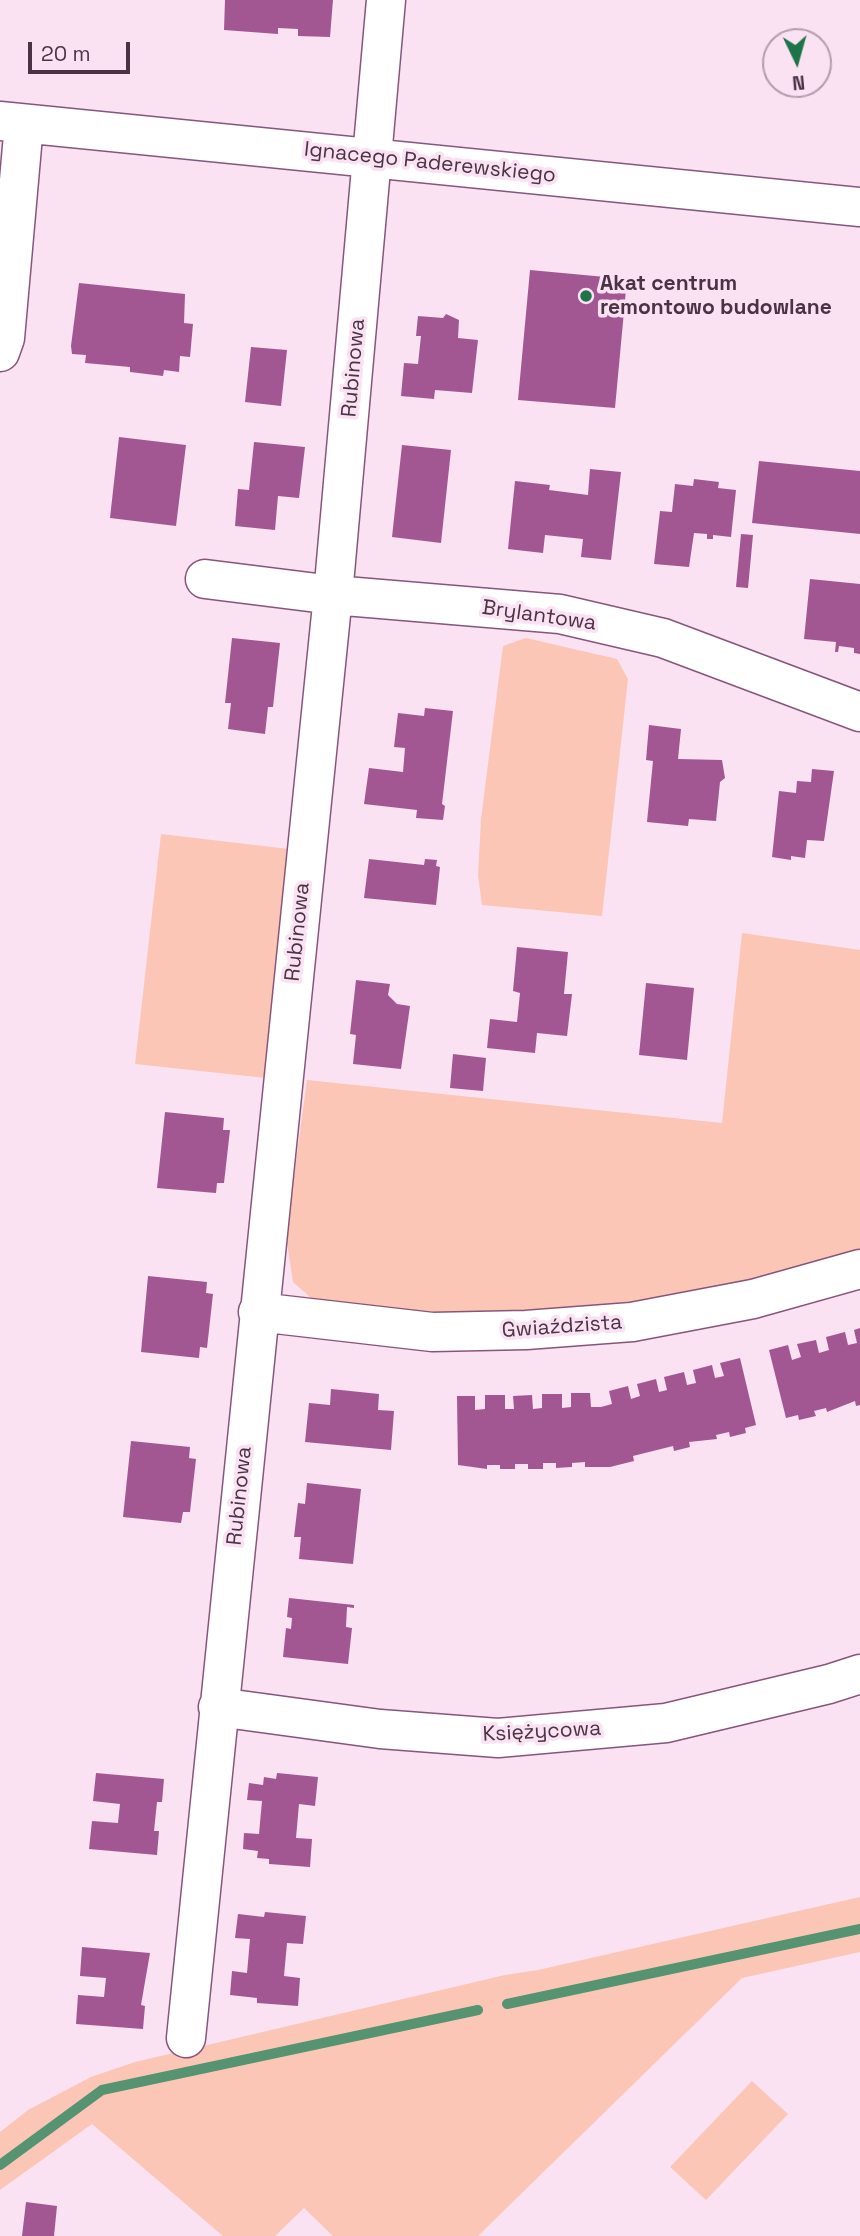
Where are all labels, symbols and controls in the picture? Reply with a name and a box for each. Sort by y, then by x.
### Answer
scale bar [32,28,133,72]
north arrow [762,28,832,98]
text: 20 m [41,40,91,67]
text: N [791,69,806,95]
street label: Ignacego Paderewskiego [303,137,557,189]
place label: Akat centrum remontowo budowlane [600,271,832,321]
marker: Akat centrum remontowo budowlane [578,288,594,304]
street label: Rubinowa [337,318,371,418]
street label: Brylantowa [480,596,598,636]
street label: Rubinowa [280,881,316,983]
street label: Gwiaździsta [501,1310,623,1344]
street label: Rubinowa [222,1445,258,1547]
street label: Księżycowa [482,1716,602,1748]

